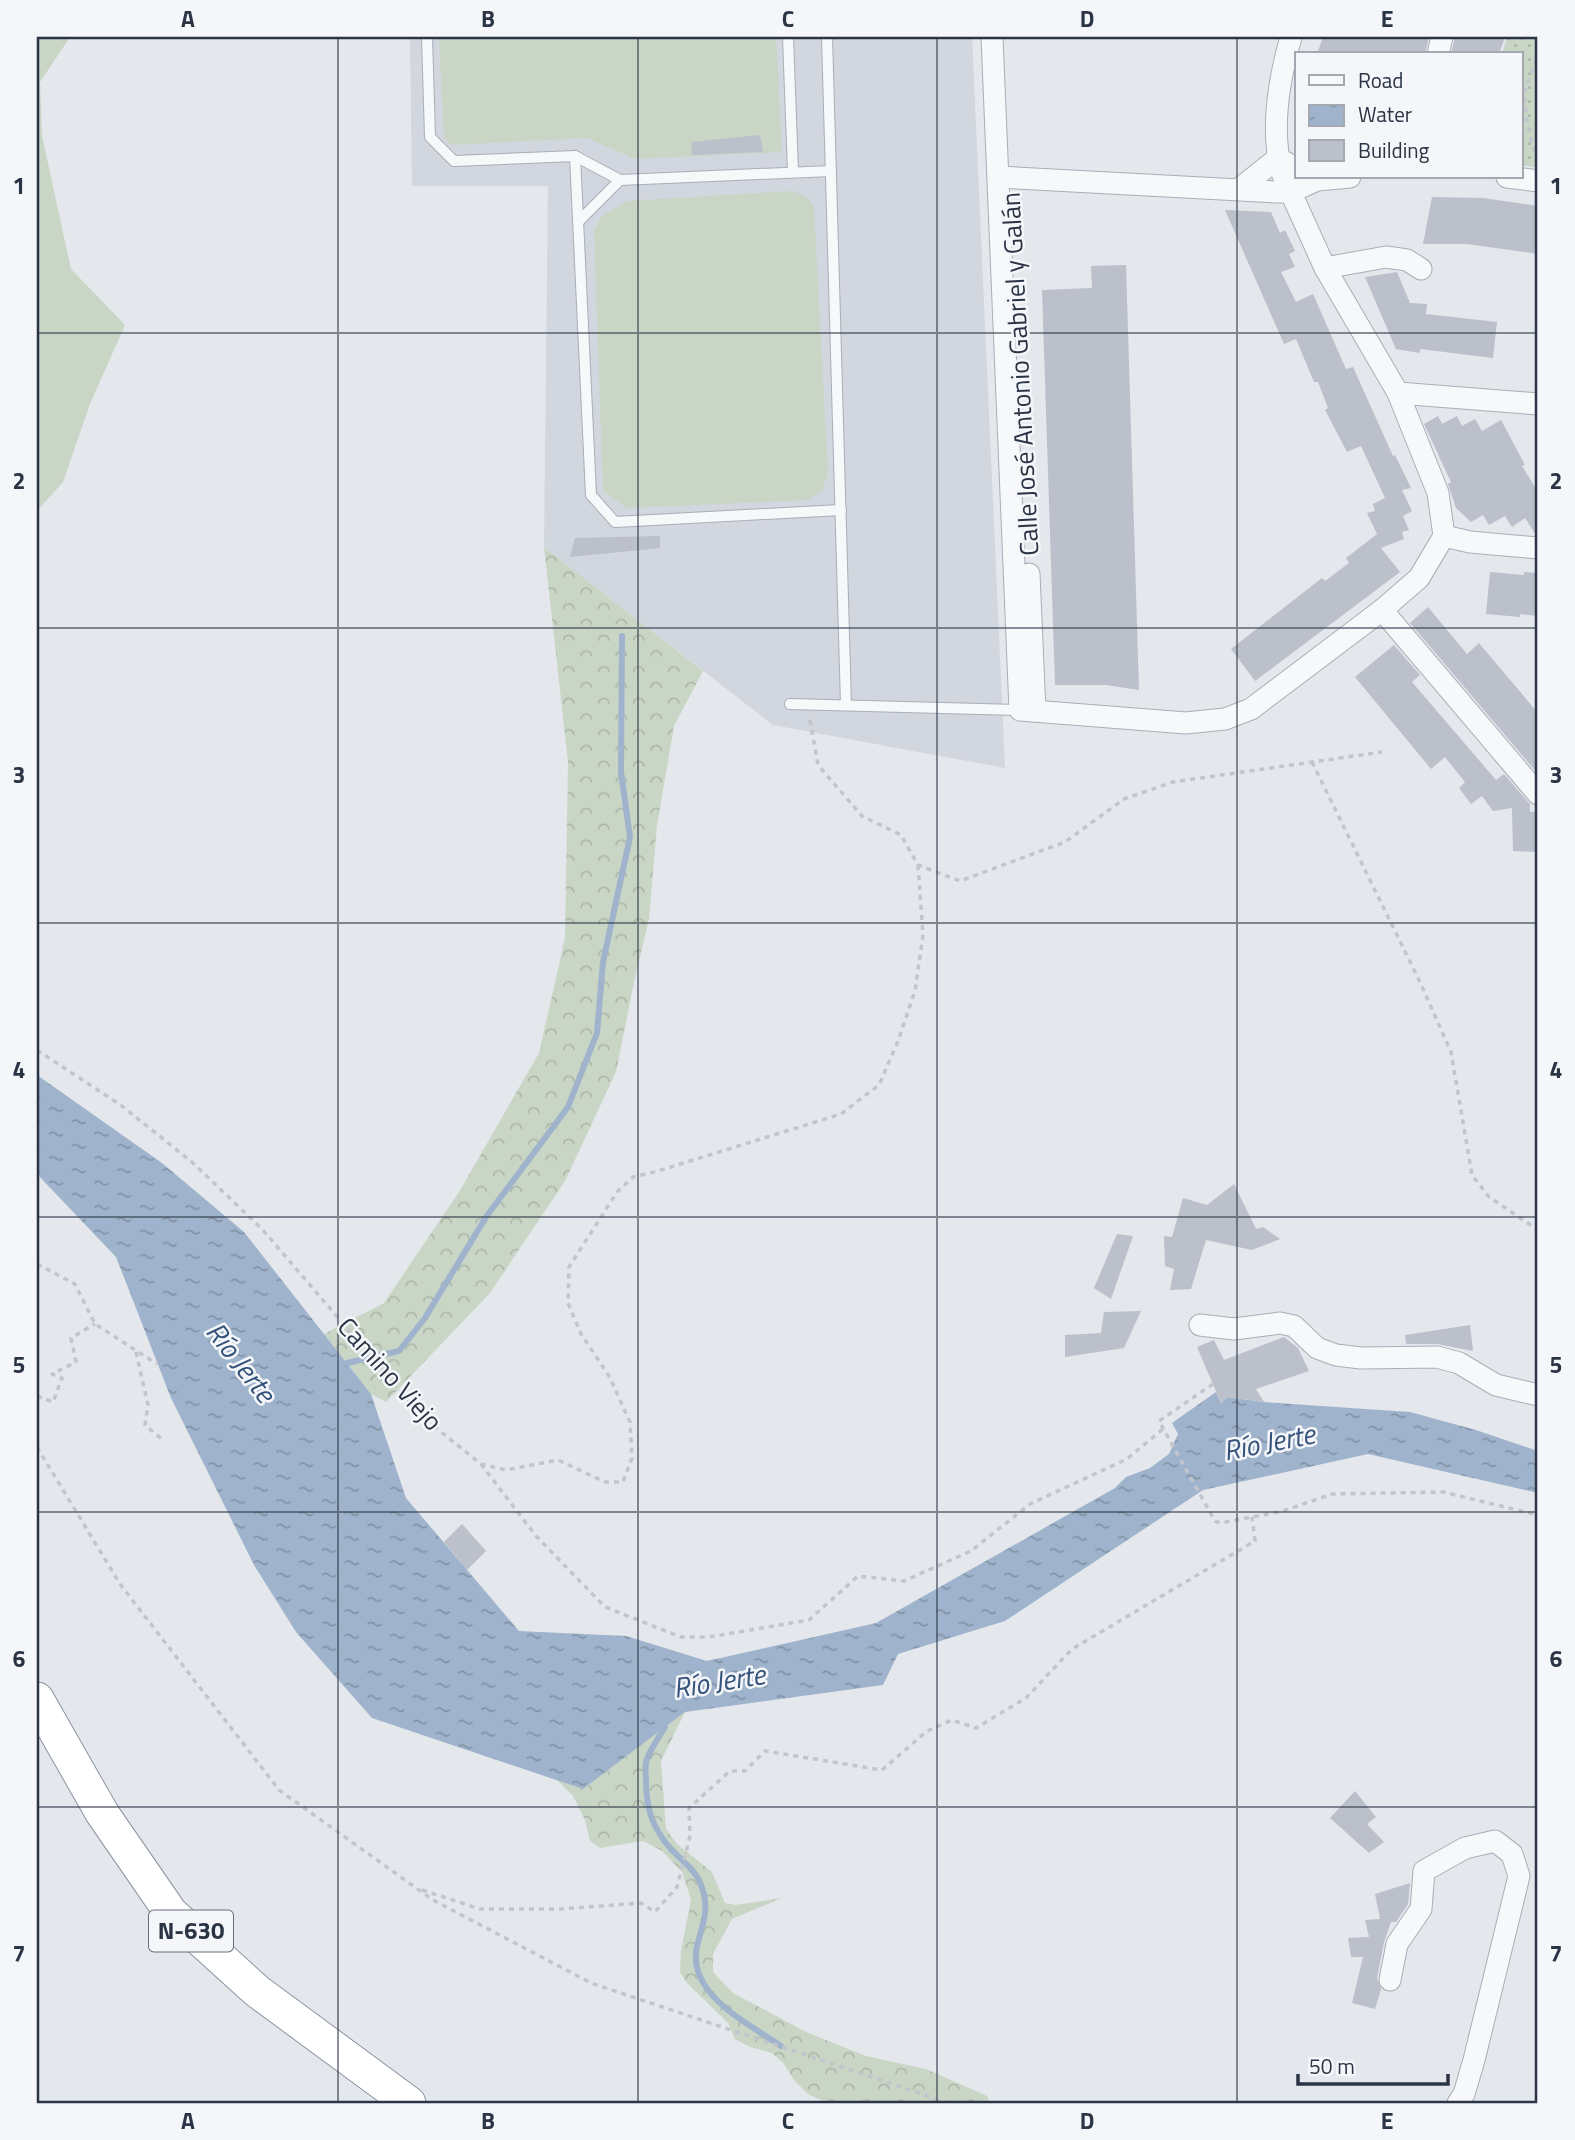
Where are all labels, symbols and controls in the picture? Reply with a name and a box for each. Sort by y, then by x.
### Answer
text: A [181,1,195,36]
text: B [481,1,495,36]
text: C [782,1,794,36]
text: D [1080,1,1094,36]
text: E [1381,1,1393,36]
legend [1295,52,1522,178]
text: Road [1358,64,1403,96]
text: Water [1358,98,1412,130]
text: Building [1358,134,1430,166]
text: 1 [13,168,25,203]
text: 1 [1550,168,1562,203]
street label: Calle José Antonio Gabriel y Galán [991,191,1048,557]
text: 2 [13,463,25,498]
text: 2 [1550,463,1562,498]
text: 3 [13,757,25,792]
text: 3 [1550,757,1562,792]
text: 4 [13,1052,25,1087]
text: 4 [1550,1052,1562,1087]
street label: Camino Viejo [329,1308,452,1439]
water label: Río Jerte [196,1312,288,1413]
text: 5 [13,1347,25,1382]
text: 5 [1550,1347,1562,1382]
water label: Río Jerte [1219,1411,1320,1471]
text: 6 [13,1641,26,1676]
text: 6 [1550,1641,1563,1676]
water label: Río Jerte [670,1652,770,1709]
road number: N-630 [149,1910,233,1952]
text: 7 [13,1936,25,1971]
text: 7 [1550,1936,1562,1971]
scale bar [1298,2042,1449,2086]
text: 50 m [1309,2050,1355,2082]
text: A [181,2103,195,2138]
text: B [481,2103,495,2138]
text: C [782,2103,794,2138]
text: D [1080,2103,1094,2138]
text: E [1381,2103,1393,2138]

